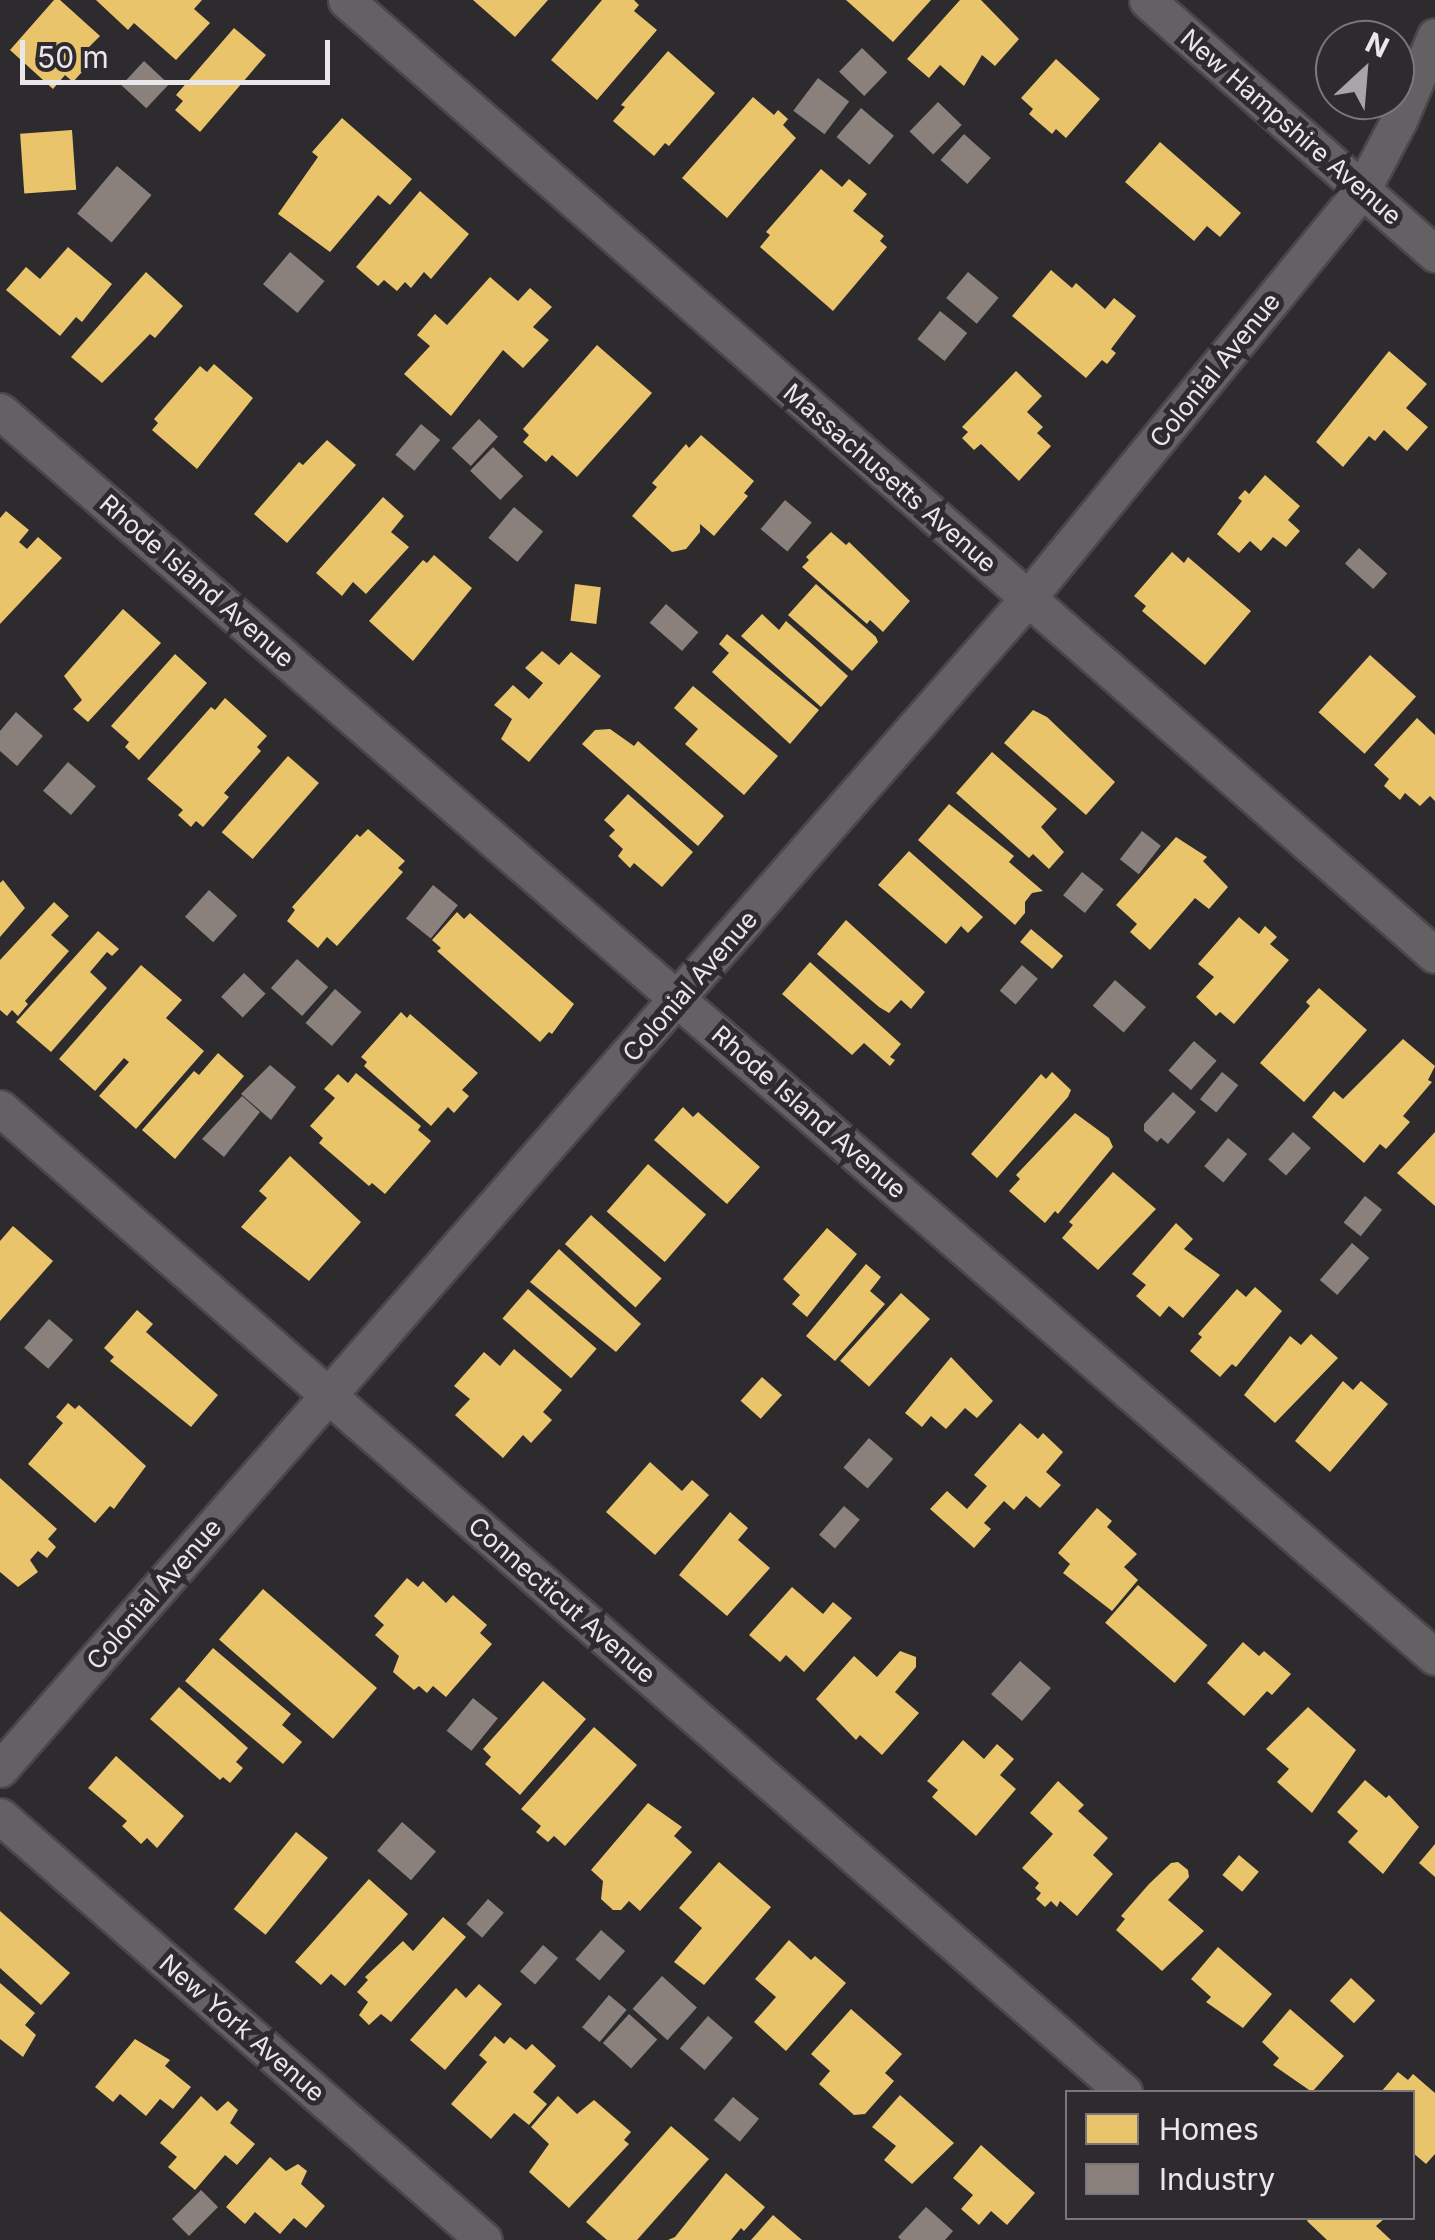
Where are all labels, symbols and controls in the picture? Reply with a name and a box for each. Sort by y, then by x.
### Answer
scale bar [25,20,335,82]
north arrow [1315,20,1415,120]
street label: New Hampshire Avenue [1174,23,1408,231]
text: 50 m [37,39,109,75]
street label: Colonial Avenue [1144,287,1286,453]
street label: Massachusetts Avenue [777,377,1003,579]
street label: Rhode Island Avenue [94,488,300,674]
street label: Colonial Avenue [616,904,764,1068]
street label: Rhode Island Avenue [706,1019,912,1205]
street label: Connecticut Avenue [462,1511,662,1689]
street label: Colonial Avenue [80,1512,228,1676]
street label: New York Avenue [153,1948,331,2108]
legend [1065,2090,1415,2220]
text: Homes [1159,2111,1259,2147]
text: Industry [1159,2161,1275,2197]

